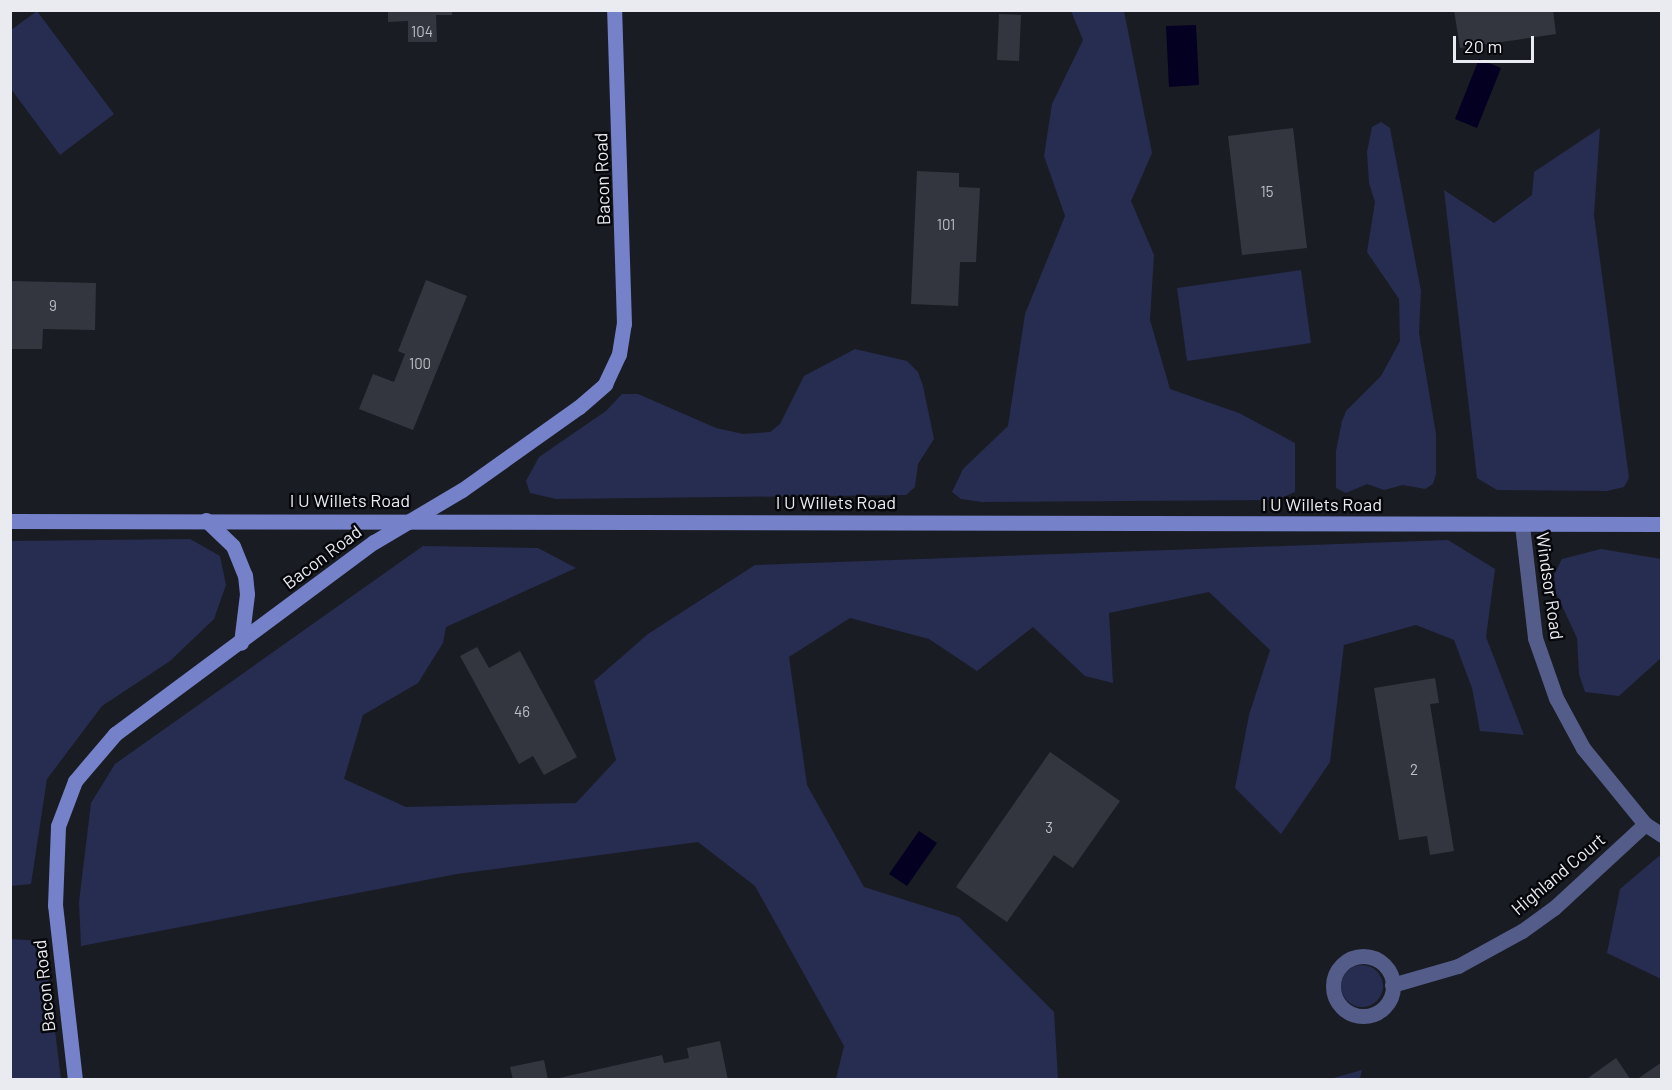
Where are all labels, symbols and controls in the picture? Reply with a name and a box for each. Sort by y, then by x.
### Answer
house number: 104 [411,23,433,41]
scale bar [1456,24,1537,62]
text: 20 m [1464,35,1502,57]
street label: Bacon Road [590,132,614,226]
house number: 15 [1261,183,1273,201]
house number: 101 [937,216,955,234]
house number: 9 [49,297,57,315]
house number: 100 [409,355,431,373]
street label: I U Willets Road [290,489,410,511]
street label: I U Willets Road [776,491,896,513]
street label: I U Willets Road [1262,493,1382,515]
street label: Bacon Road [279,521,365,593]
street label: Windsor Road [1532,531,1568,641]
house number: 46 [514,703,530,721]
house number: 2 [1410,761,1418,779]
house number: 3 [1045,819,1053,837]
street label: Highland Court [1507,829,1609,919]
street label: Bacon Road [28,939,60,1033]

